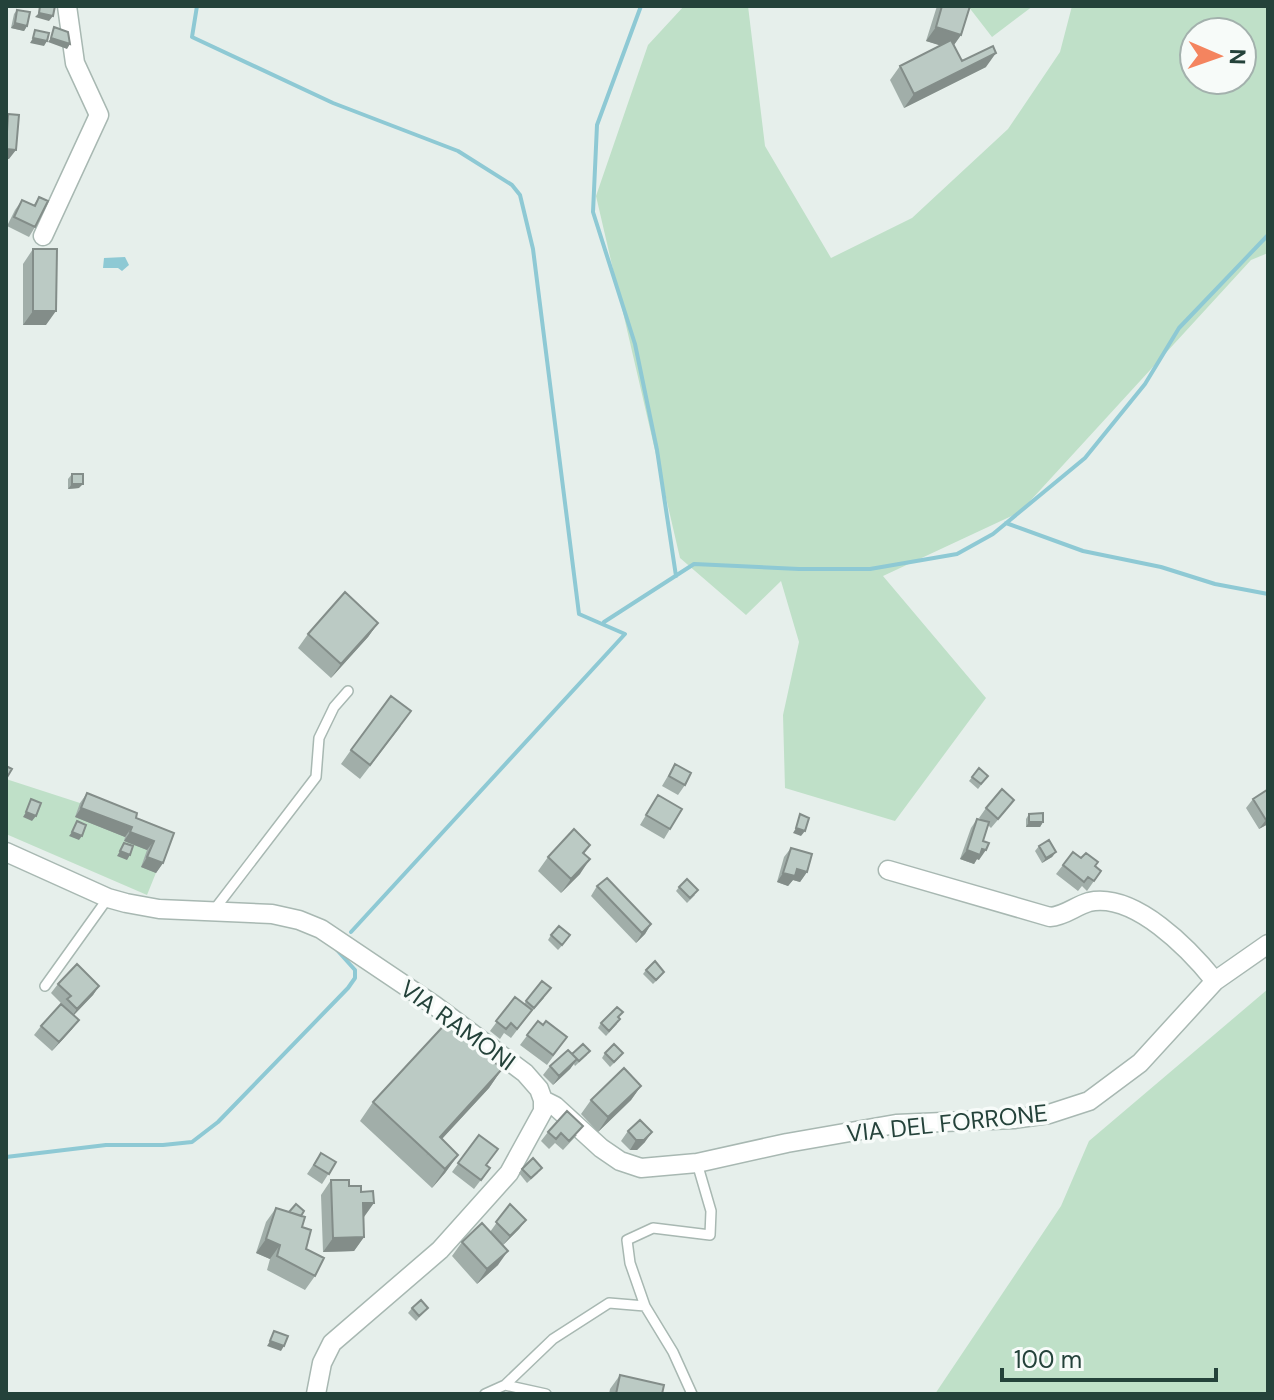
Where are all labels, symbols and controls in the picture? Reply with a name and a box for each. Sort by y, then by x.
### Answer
north arrow [1178,16,1258,96]
text: N [1223,48,1252,65]
street label: VIA RAMONI [394,973,522,1077]
street label: VIA DEL FORRONE [845,1097,1049,1149]
scale bar [1002,1332,1216,1382]
text: 100 m [1014,1344,1082,1375]

